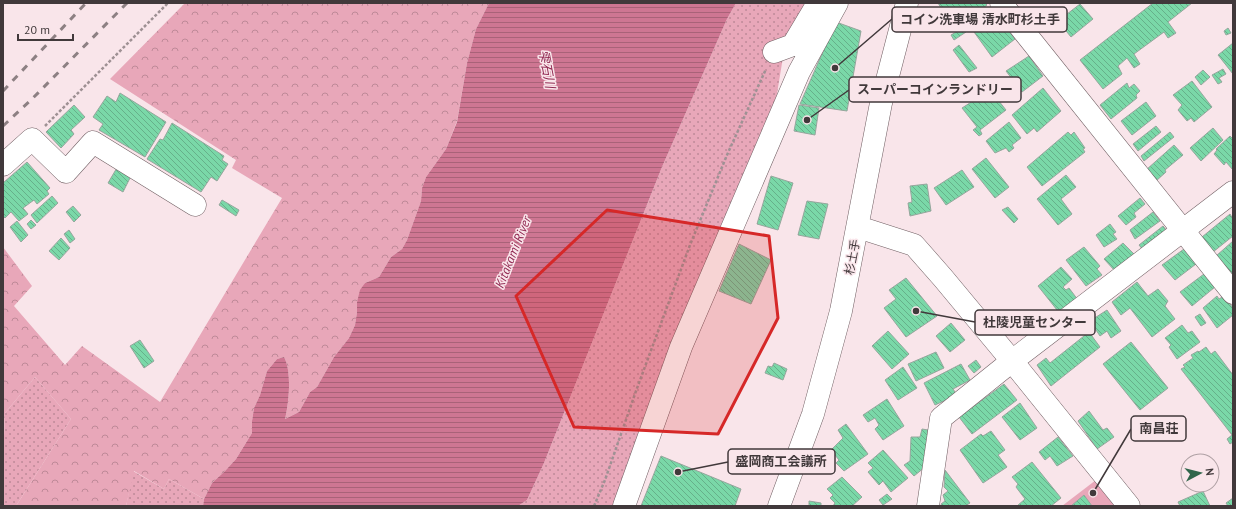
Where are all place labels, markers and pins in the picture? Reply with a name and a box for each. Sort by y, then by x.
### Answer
callout: コイン洗車場 清水町杉土手 [892,7,1067,32]
callout: スーパーコインランドリー [849,77,1021,102]
callout: 杜陵児童センター [975,310,1095,335]
callout: 南昌荘 [1131,416,1186,441]
callout: 盛岡商工会議所 [728,449,835,474]

